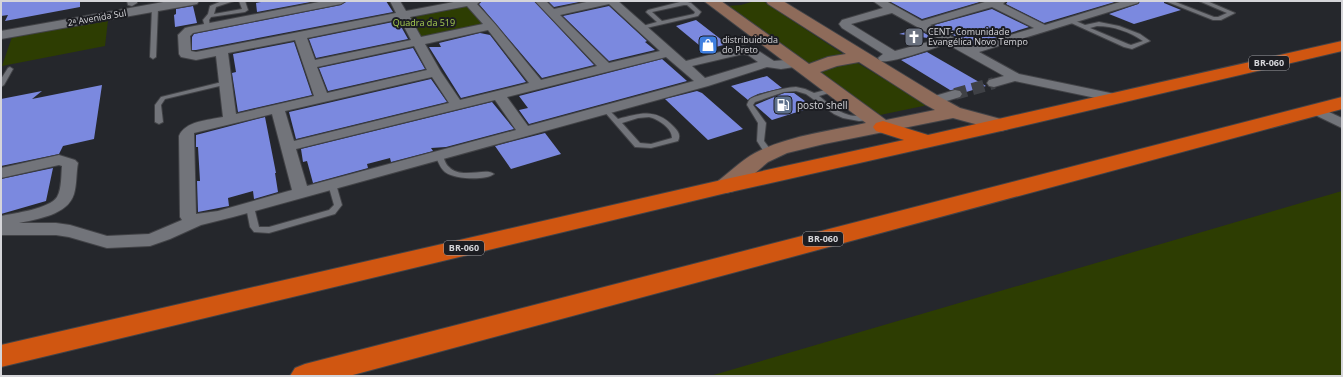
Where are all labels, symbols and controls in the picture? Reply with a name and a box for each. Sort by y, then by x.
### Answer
street label: 2ᵃ Avenida Sul [67,6,127,29]
park label: Quadra da 519 [393,16,455,29]
place label: CENT- Comunidade Evangélica Novo Tempo [928,25,1028,48]
church icon: CENT- Comunidade Evangélica Novo Tempo [903,26,925,48]
place label: distribuidoda do Preto [722,33,778,56]
shop icon: distribuidoda do Preto [697,34,719,56]
road number: BR-060 [1249,56,1289,70]
fuel station icon: posto shell [772,94,794,116]
place label: posto shell [797,98,848,112]
road number: BR-060 [803,232,843,246]
road number: BR-060 [444,241,484,255]

